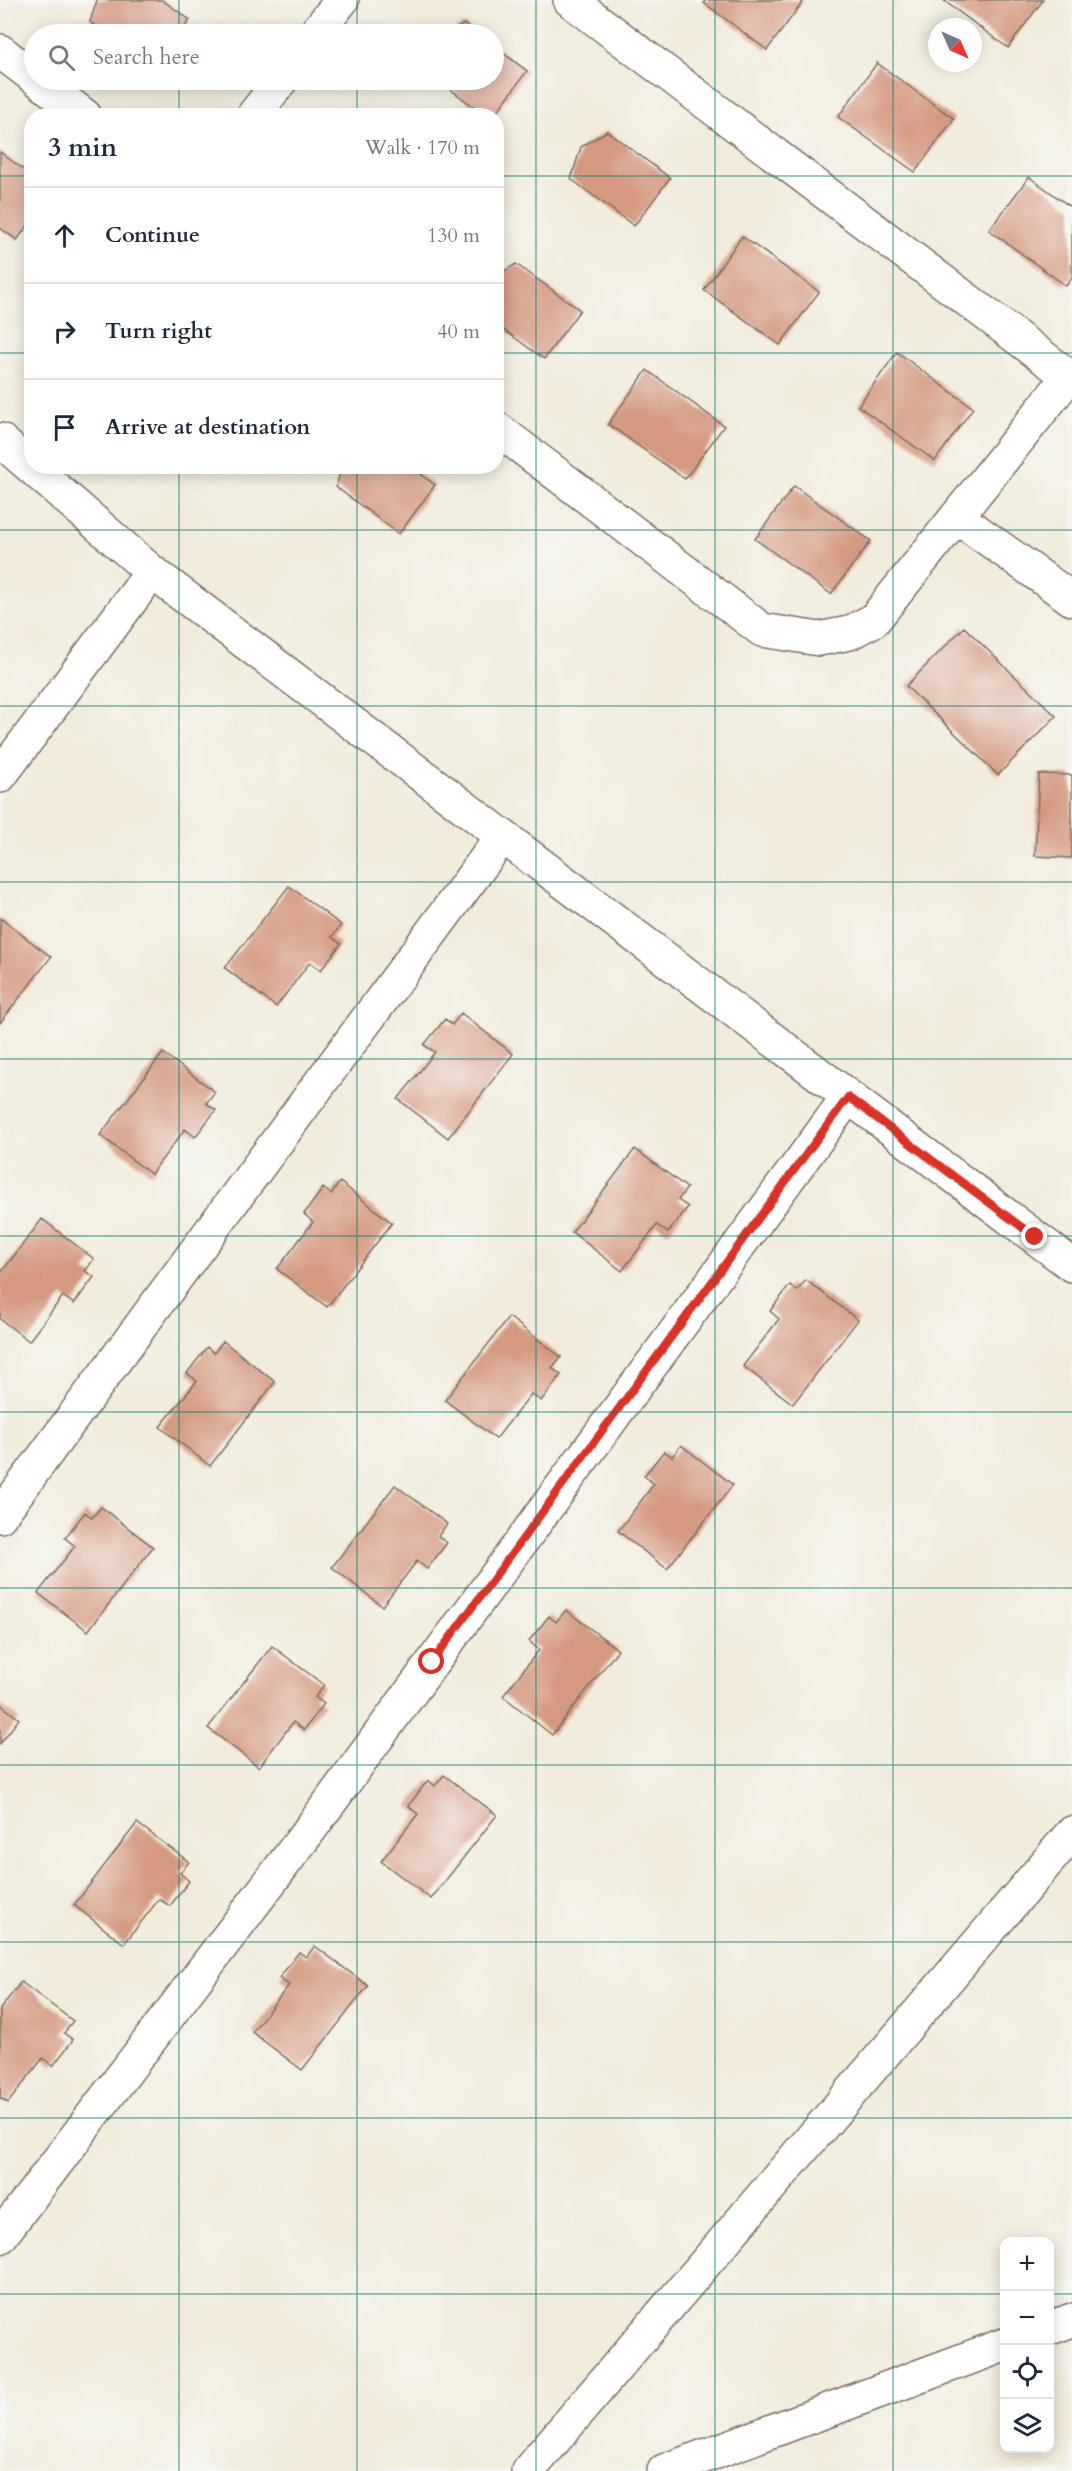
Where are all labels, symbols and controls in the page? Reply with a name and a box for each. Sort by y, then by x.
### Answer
north arrow [928,18,982,72]
search box [24,24,504,90]
icon: search [45,41,78,74]
text: Search here [93,42,200,72]
text: 3 min [48,130,117,165]
text: Walk · 170 m [365,134,480,161]
icon: ahead [48,219,81,252]
text: Continue [105,220,200,250]
text: 130 m [427,222,480,249]
icon: right [48,315,81,348]
text: Turn right [105,316,212,346]
text: 40 m [437,318,480,345]
icon: arrive [48,411,81,444]
text: Arrive at destination [105,412,310,442]
route end [1021,1223,1047,1249]
route start [418,1648,444,1674]
map controls [1000,2237,1054,2453]
button: + [1000,2237,1054,2291]
button: − [1000,2291,1054,2345]
button: locate [1000,2345,1054,2399]
button: layers [1000,2399,1054,2453]

